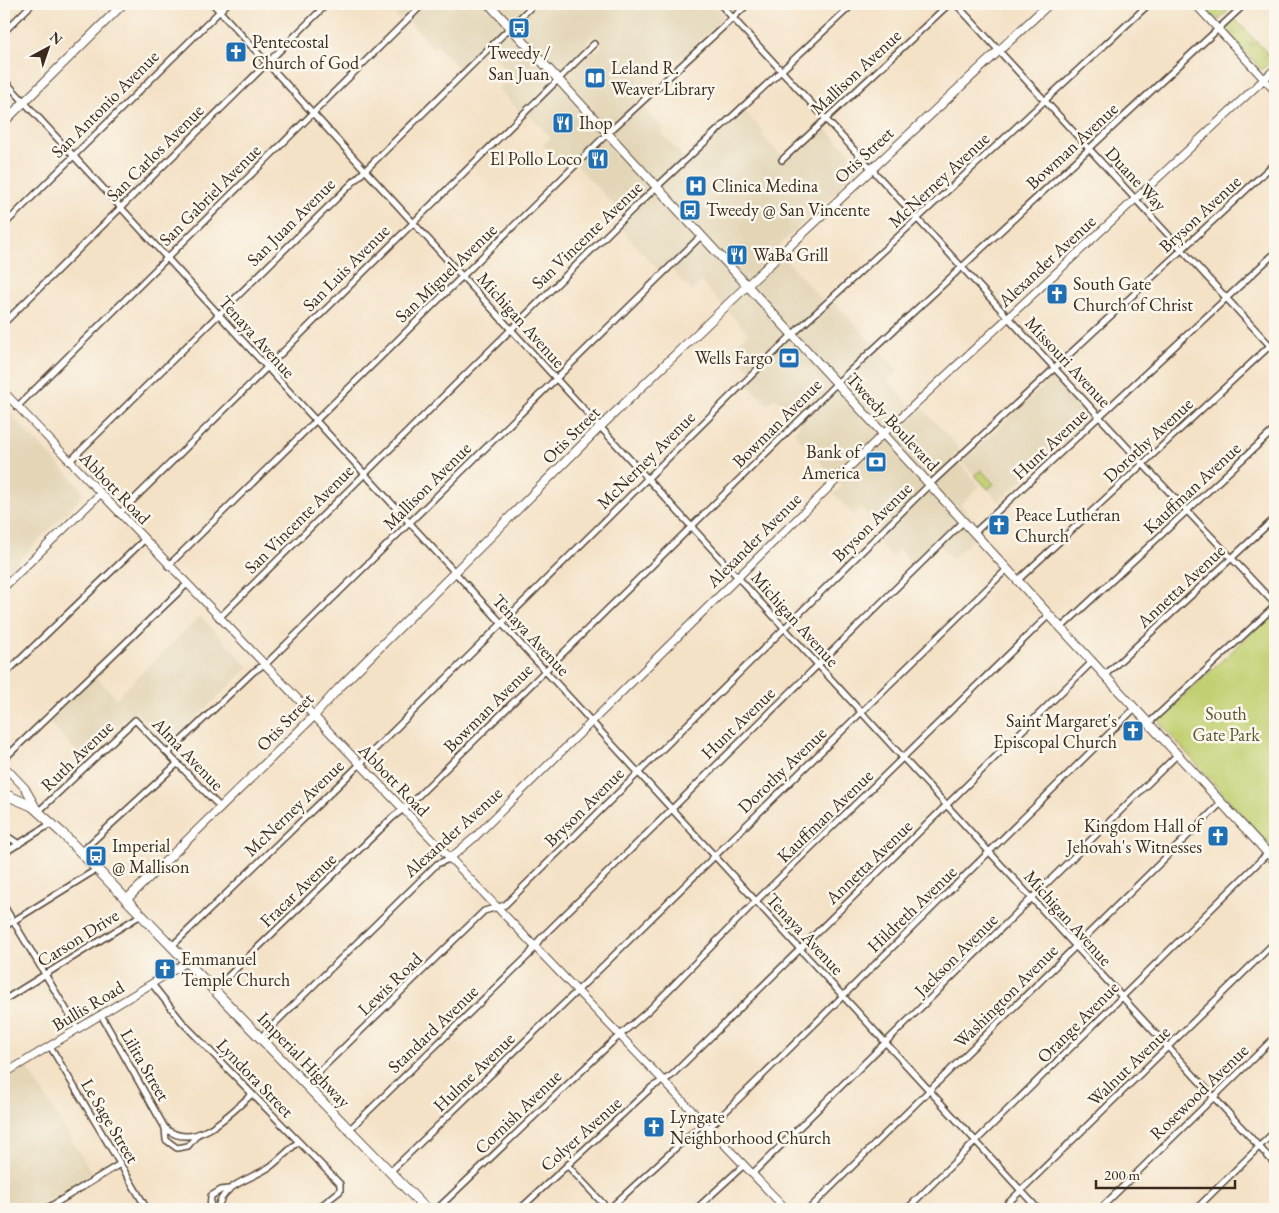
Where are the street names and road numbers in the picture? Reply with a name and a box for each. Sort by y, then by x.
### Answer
street label: Mallison Avenue [806,24,906,119]
street label: San Antonio Avenue [46,45,163,162]
street label: Bowman Avenue [1021,97,1122,194]
street label: San Carlos Avenue [101,99,208,206]
street label: Otis Street [829,121,898,188]
street label: McNerney Avenue [883,127,994,232]
street label: San Gabriel Avenue [154,139,266,251]
street label: Duane Way [1101,142,1172,216]
street label: Bryson Avenue [1154,170,1246,257]
street label: San Juan Avenue [241,172,340,271]
street label: San Vincente Avenue [526,176,647,294]
street label: Alexander Avenue [992,210,1100,312]
street label: San Miguel Avenue [390,218,502,327]
street label: San Luis Avenue [297,219,394,316]
street label: Michigan Avenue [472,267,571,372]
street label: Tenaya Avenue [214,290,301,383]
street label: Missouri Avenue [1020,311,1116,412]
street label: Tweedy Boulevard [842,368,946,476]
street label: Bowman Avenue [727,373,826,472]
street label: Dorothy Avenue [1098,392,1197,487]
street label: Otis Street [537,401,605,469]
street label: Hunt Avenue [1007,403,1092,484]
street label: McNerney Avenue [592,406,700,514]
street label: Mallison Avenue [378,437,476,535]
street label: Kauffman Avenue [1138,437,1245,539]
street label: Abbott Road [74,446,156,530]
street label: San Vincente Avenue [239,459,358,578]
street label: Bryson Avenue [827,477,917,567]
street label: Alexander Avenue [701,487,806,593]
street label: Annetta Avenue [1131,539,1230,633]
street label: Michigan Avenue [746,566,845,671]
street label: Tenaya Avenue [488,589,575,680]
street label: Bowman Avenue [438,658,537,757]
street label: Hunt Avenue [696,682,780,764]
street label: Otis Street [251,687,318,756]
street label: Alma Avenue [147,711,229,795]
street label: Ruth Avenue [35,715,118,796]
street label: Dorothy Avenue [732,722,831,818]
street label: Abbott Road [353,738,435,822]
street label: McNerney Avenue [239,754,348,861]
street label: Bryson Avenue [539,762,629,852]
street label: Kauffman Avenue [772,764,878,867]
street label: Alexander Avenue [398,781,507,883]
street label: Annetta Avenue [820,814,917,910]
street label: Fracar Avenue [254,847,341,932]
street label: Hildreth Avenue [862,860,961,957]
street label: Michigan Avenue [1019,865,1118,970]
street label: Tenaya Avenue [762,888,849,979]
street label: Carson Drive [33,903,123,972]
street label: Jackson Avenue [908,908,1002,1003]
street label: Washington Avenue [949,939,1063,1053]
street label: Lewis Road [352,946,428,1020]
street label: Bullis Road [47,975,129,1036]
street label: Orange Avenue [1032,976,1123,1067]
street label: Standard Avenue [382,980,483,1078]
street label: Imperial Highway [253,1007,356,1113]
street label: Walnut Avenue [1083,1021,1175,1111]
street label: Lilita Street [116,1025,175,1105]
street label: Hulme Avenue [428,1027,519,1116]
street label: Lyndora Street [212,1033,299,1122]
street label: Rosewood Avenue [1144,1039,1253,1145]
street label: Cornish Avenue [469,1064,566,1159]
street label: Le Sage Street [76,1074,145,1168]
street label: Colyer Avenue [535,1091,626,1176]

